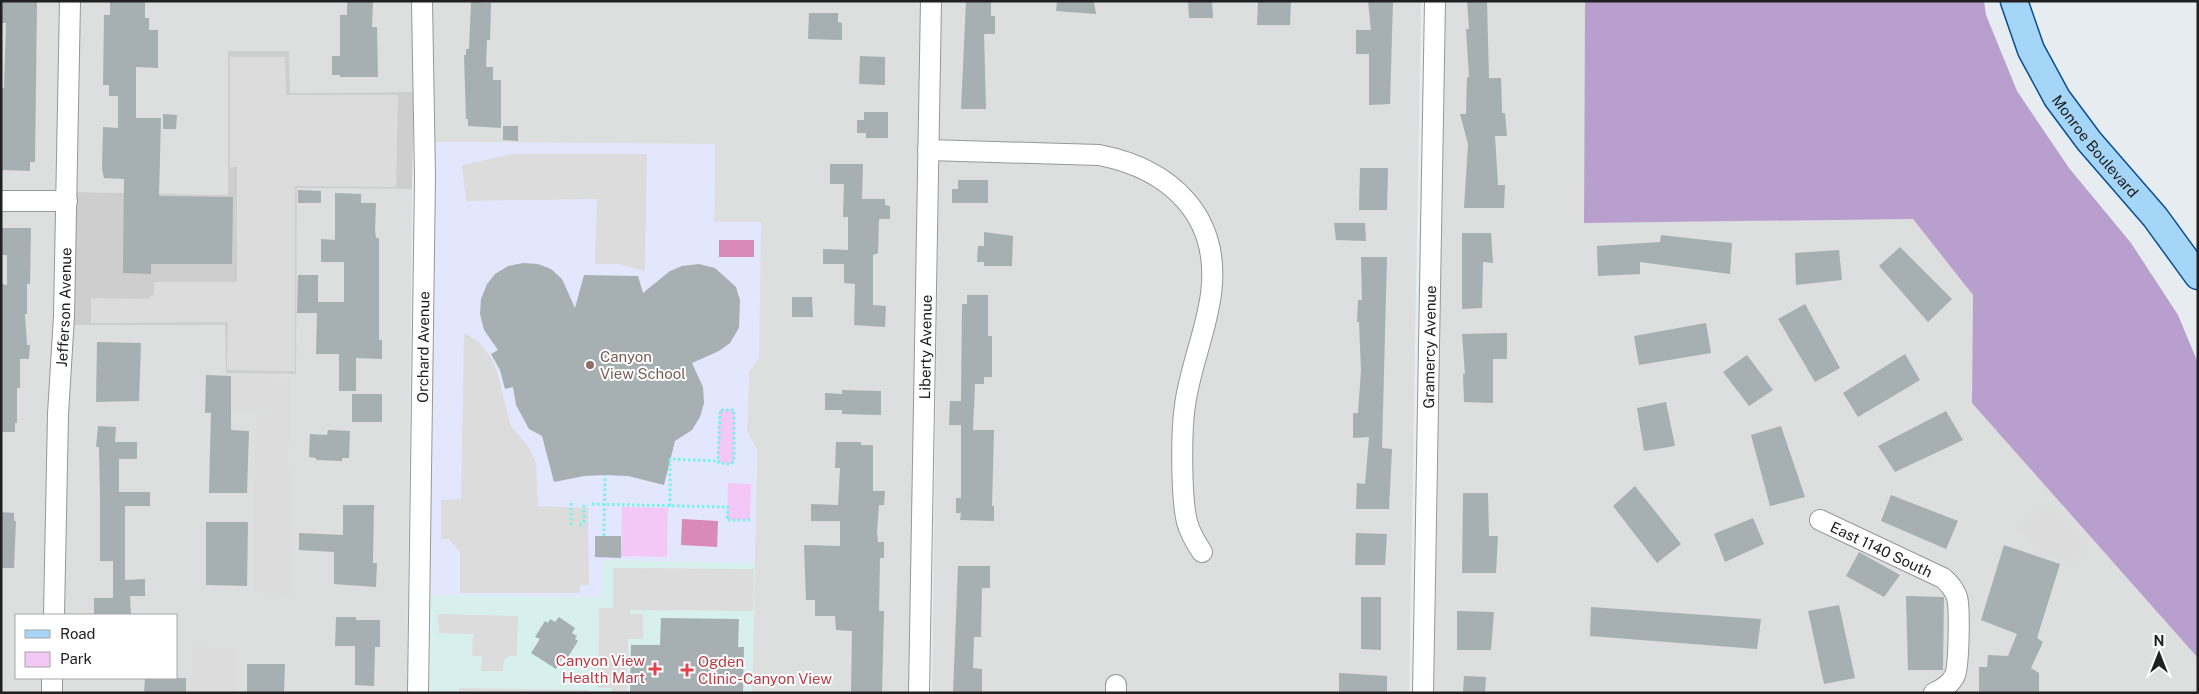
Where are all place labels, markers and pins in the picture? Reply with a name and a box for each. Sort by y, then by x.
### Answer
place label: Canyon View School [600,348,686,382]
marker: Canyon View School [584,359,596,371]
place label: Canyon View Health Mart [556,652,645,686]
place label: Ogden Clinic-Canyon View [698,653,832,687]
marker: Canyon View Health Mart [649,663,661,675]
marker: Ogden Clinic-Canyon View [680,663,694,677]

